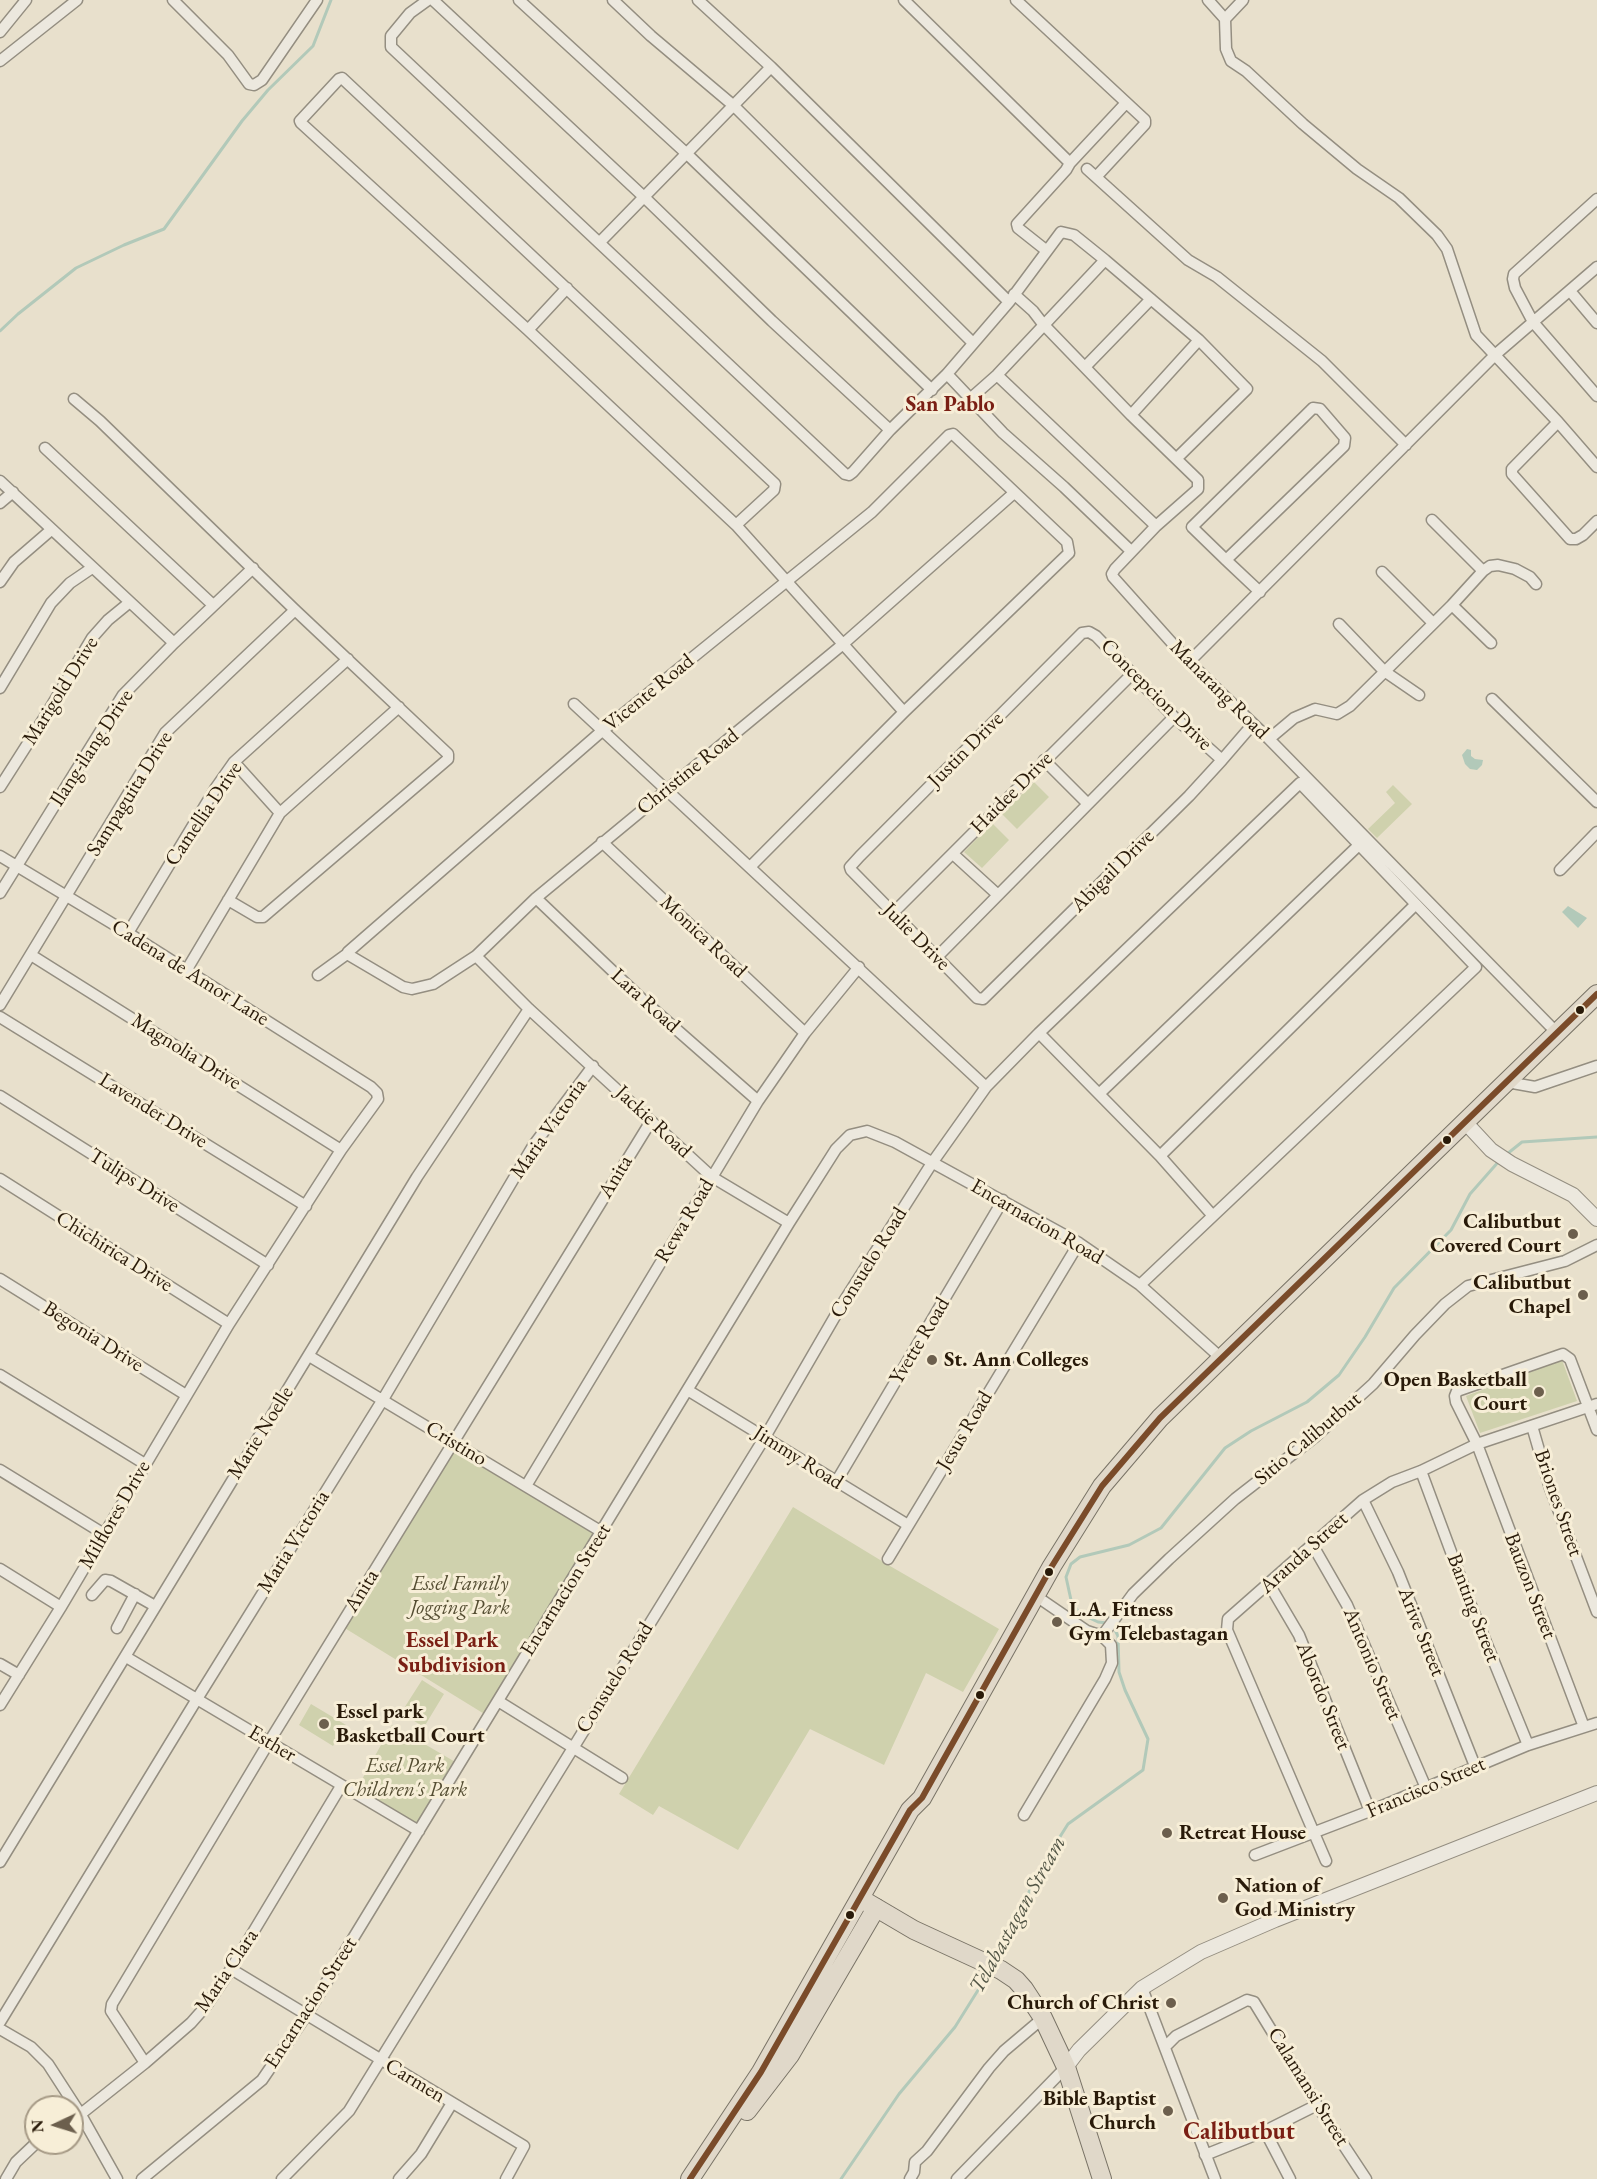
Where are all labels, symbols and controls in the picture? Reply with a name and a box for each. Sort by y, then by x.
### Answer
district label: San Pablo [905,392,995,418]
street label: Marigold Drive [18,632,104,750]
street label: Concepcion Drive [1095,634,1217,756]
street label: Manarang Road [1164,635,1274,745]
street label: Vicente Road [599,649,699,737]
street label: Ilang-ilang Drive [45,685,139,811]
street label: Justin Drive [923,707,1009,793]
street label: Christine Road [632,723,744,821]
street label: Sampaguita Drive [82,727,178,861]
street label: Haidee Drive [965,746,1059,840]
street label: Camellia Drive [160,757,248,871]
street label: Abigail Drive [1066,824,1160,918]
street label: Monica Road [654,890,752,984]
street label: Julie Drive [877,898,955,976]
street label: Cadena de Amor Lane [106,914,274,1032]
street label: Lara Road [605,963,685,1039]
unlabelled marker [1574,1004,1586,1016]
street label: Magnolia Drive [126,1008,246,1096]
street label: Lavender Drive [94,1068,212,1154]
street label: Maria Victoria [505,1074,593,1184]
street label: Jackie Road [610,1080,696,1164]
unlabelled marker [1441,1134,1453,1146]
street label: Tulips Drive [84,1143,184,1219]
street label: Anita [593,1151,639,1203]
street label: Rewa Road [650,1174,720,1268]
street label: Encarnacion Road [966,1174,1108,1270]
street label: Consuelo Road [825,1203,913,1323]
street label: Chichirica Drive [51,1206,177,1298]
place label: Calibutbut Covered Court [1430,1209,1561,1259]
marker: Calibutbut Covered Court [1566,1227,1580,1241]
place label: Calibutbut Chapel [1473,1270,1571,1320]
marker: Calibutbut Chapel [1576,1288,1590,1302]
street label: Yvette Road [884,1293,956,1389]
street label: Begonia Drive [38,1296,148,1378]
place label: St. Ann Colleges [944,1347,1088,1373]
marker: St. Ann Colleges [925,1353,939,1367]
place label: Open Basketball Court [1384,1367,1527,1417]
street label: Marie Noelle [223,1382,299,1484]
marker: Open Basketball Court [1532,1385,1546,1399]
street label: Jesus Road [932,1387,998,1475]
street label: Sitio Calibutbut [1249,1387,1367,1491]
street label: Cristino [421,1416,491,1472]
street label: Jimmy Road [748,1420,848,1496]
street label: Briones Street [1528,1446,1588,1560]
street label: Milflores Drive [74,1456,156,1574]
street label: Maria Victoria [252,1486,336,1598]
street label: Aranda Street [1255,1507,1353,1599]
street label: Encarnacion Street [515,1519,617,1661]
street label: Bauzon Street [1498,1529,1562,1643]
street label: Banting Street [1441,1550,1505,1666]
street label: Anita [339,1565,385,1617]
unlabelled marker [1043,1566,1055,1578]
park label: Essel Family Jogging Park [410,1571,510,1621]
street label: Arive Street [1392,1584,1450,1680]
place label: L.A. Fitness Gym Telebastagan [1069,1597,1228,1647]
street label: Antonio Street [1337,1604,1407,1724]
marker: L.A. Fitness Gym Telebastagan [1050,1615,1064,1629]
street label: Consuelo Road [571,1618,659,1738]
district label: Essel Park Subdivision [398,1628,506,1680]
street label: Abordo Street [1290,1638,1356,1754]
unlabelled marker [974,1689,986,1701]
place label: Essel park Basketball Court [336,1699,485,1749]
marker: Essel park Basketball Court [317,1717,331,1731]
street label: Esther [244,1720,300,1768]
street label: Francisco Street [1363,1752,1489,1824]
park label: Essel Park Children's Park [343,1753,467,1803]
place label: Retreat House [1179,1820,1306,1846]
marker: Retreat House [1160,1826,1174,1840]
water label: Telabastagan Stream [964,1832,1072,1998]
place label: Nation of God Ministry [1235,1873,1355,1923]
marker: Nation of God Ministry [1216,1891,1230,1905]
unlabelled marker [844,1909,856,1921]
street label: Maria Clara [190,1924,264,2018]
street label: Encarnacion Street [259,1933,363,2073]
place label: Church of Christ [1007,1990,1159,2016]
marker: Church of Christ [1164,1996,1178,2010]
street label: Calamansi Street [1262,2023,1354,2151]
street label: Carmen [380,2053,450,2109]
place label: Bible Baptist Church [1043,2086,1156,2136]
north arrow [24,2095,84,2155]
marker: Bible Baptist Church [1161,2104,1175,2118]
district label: Calibutbut [1183,2118,1295,2146]
text: N [27,2119,48,2133]

